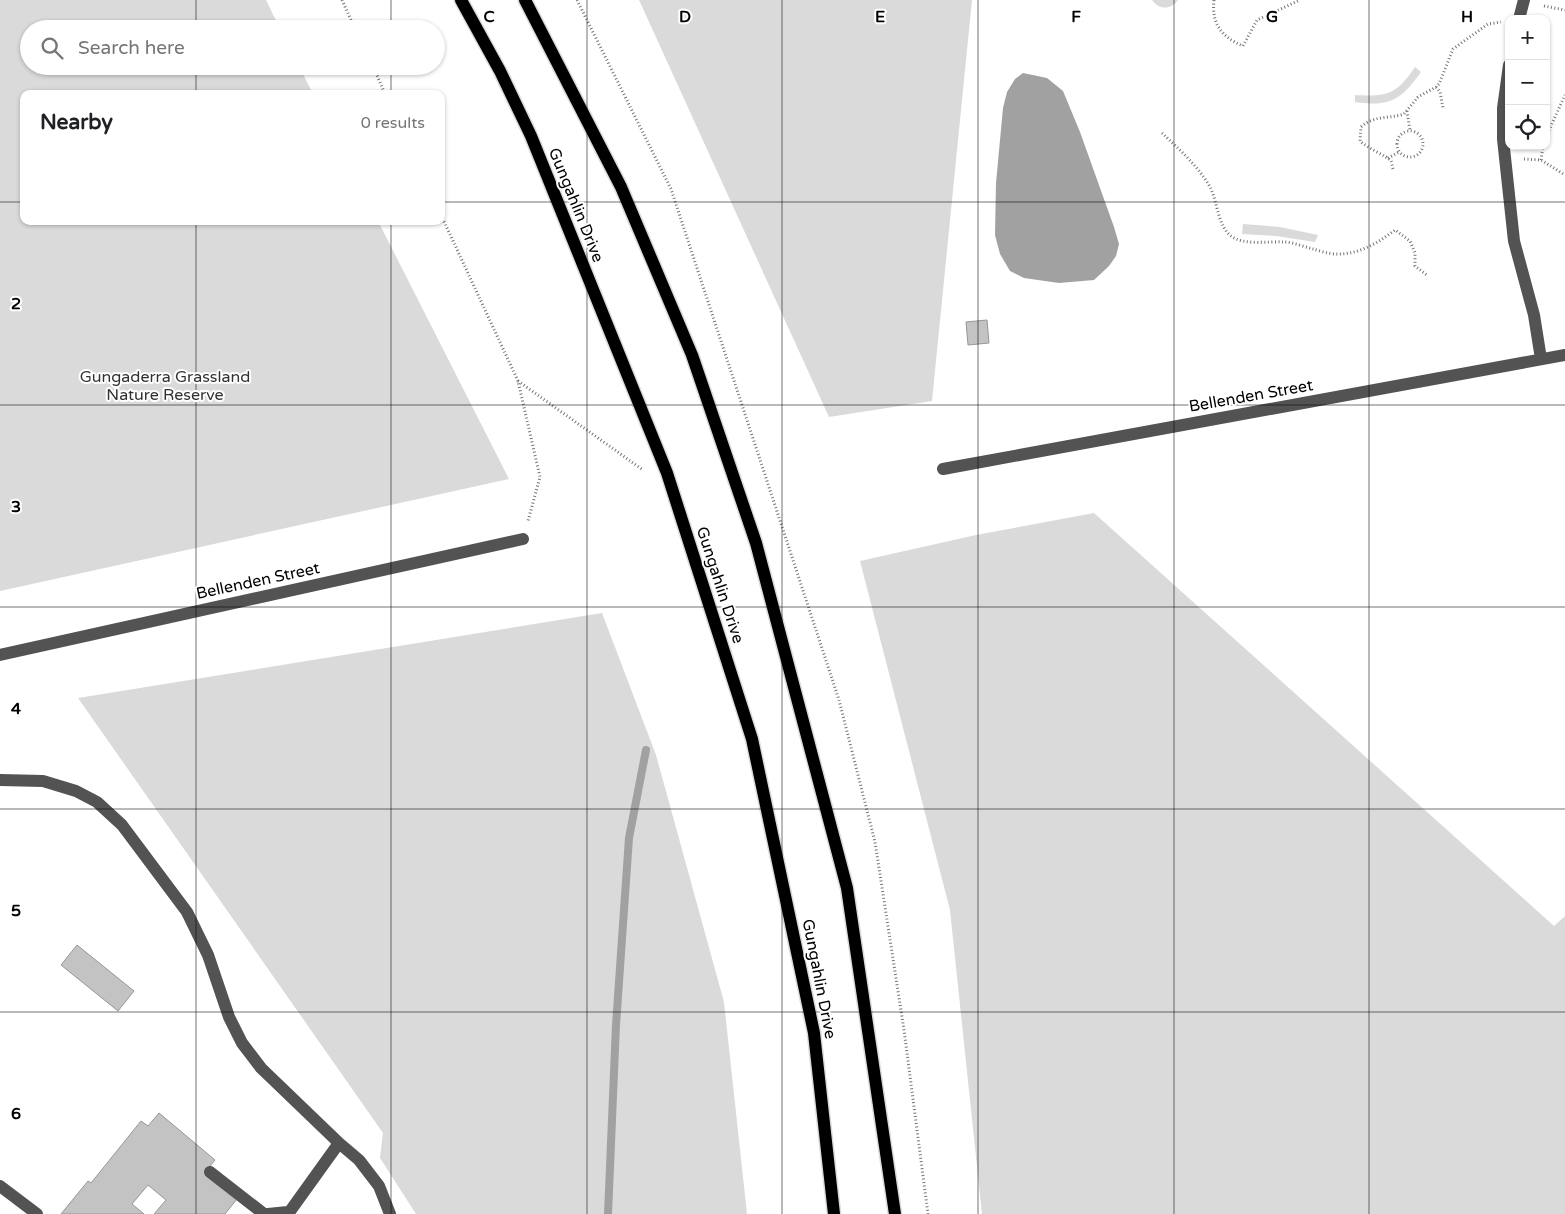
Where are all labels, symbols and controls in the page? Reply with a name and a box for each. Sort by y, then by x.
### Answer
text: C [483,7,495,27]
text: D [679,7,691,27]
text: E [875,7,885,27]
text: F [1071,7,1081,27]
text: G [1266,7,1278,27]
text: H [1461,7,1473,27]
map controls [1505,15,1550,150]
button: + [1505,15,1550,60]
search box [20,20,445,75]
icon: search [38,34,66,62]
text: Search here [78,37,185,59]
button: − [1505,60,1550,105]
button: locate [1505,105,1550,150]
text: Nearby [40,110,113,135]
text: 0 results [361,113,425,133]
street label: Gungahlin Drive [544,145,608,265]
text: 2 [11,294,21,314]
park label: Gungaderra Grassland Nature Reserve [80,367,250,405]
street label: Bellenden Street [1187,375,1315,417]
text: 3 [11,497,21,517]
street label: Gungahlin Drive [692,524,748,646]
street label: Bellenden Street [194,558,322,604]
text: 4 [11,699,21,719]
text: 5 [11,901,21,921]
street label: Gungahlin Drive [798,917,840,1041]
text: 6 [11,1104,21,1124]

